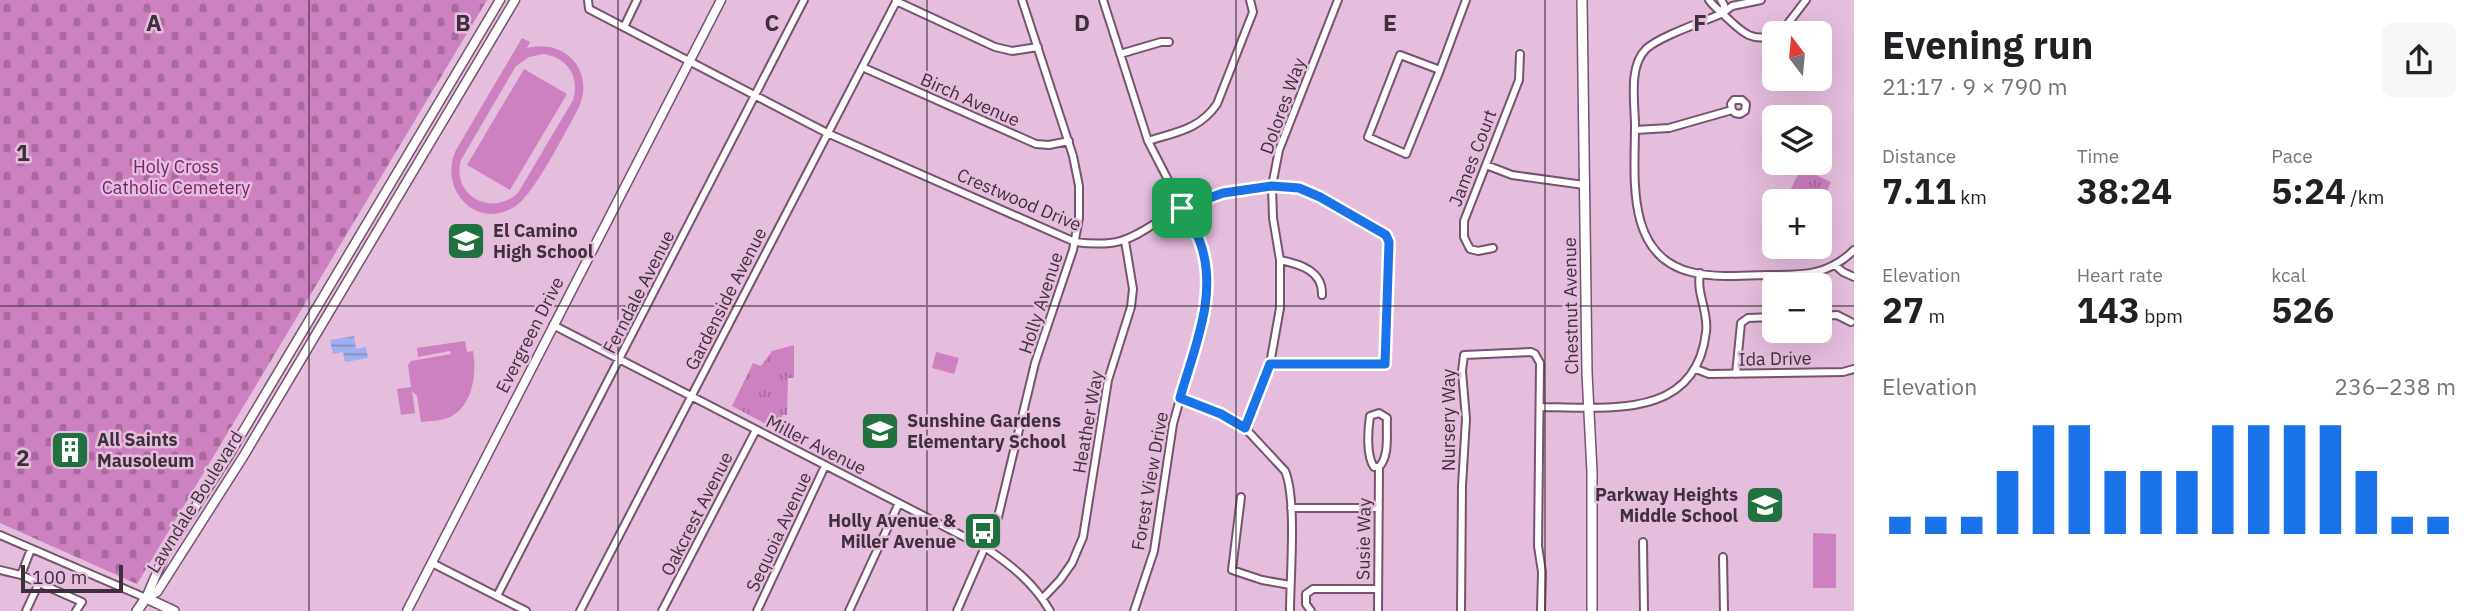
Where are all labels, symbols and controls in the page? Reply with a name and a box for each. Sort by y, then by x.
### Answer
text: A [146,7,162,37]
text: B [455,7,471,37]
text: C [765,7,780,37]
text: D [1074,7,1090,37]
text: E [1383,7,1397,37]
text: F [1693,7,1707,37]
text: Evening run [1882,20,2093,69]
north arrow [1762,21,1832,91]
map controls [1762,21,1832,343]
button: share [2382,23,2456,97]
street label: Dolores Way [1254,54,1311,157]
street label: Birch Avenue [917,67,1024,132]
text: 21:17 · 9 × 790 m [1882,71,2068,101]
button: layers [1762,105,1832,175]
street label: James Court [1444,106,1502,210]
text: 1 [16,137,30,167]
text: Distance [1882,144,1956,168]
text: Time [2077,144,2119,168]
text: Pace [2271,144,2313,168]
park label: Holy Cross Catholic Cemetery [102,155,250,199]
street label: Crestwood Drive [954,163,1085,236]
text: 7.11 [1882,168,1956,214]
text: 38:24 [2077,168,2172,214]
text: 5:24 [2271,168,2346,214]
pin [1152,178,1212,238]
text: km [1956,185,1987,209]
text: /km [2346,185,2384,209]
icon: arrive [1163,189,1201,227]
button: + [1762,189,1832,259]
place label: El Camino High School [493,219,594,263]
school or university icon: El Camino High School [445,220,487,262]
street label: Gardenside Avenue [680,223,772,374]
street label: Ferndale Avenue [598,226,680,357]
street label: Chestnut Avenue [1558,237,1583,375]
street label: Holly Avenue [1013,249,1068,357]
text: Elevation [1882,263,1961,287]
text: Heart rate [2077,263,2163,287]
text: kcal [2271,263,2306,287]
street label: Evergreen Drive [490,273,569,397]
button: − [1762,273,1832,343]
text: 27 [1882,287,1924,333]
text: 143 [2077,287,2140,333]
text: 526 [2271,287,2334,333]
text: m [1924,304,1945,328]
text: bpm [2140,304,2183,328]
street label: Ida Drive [1738,346,1812,371]
street label: Heather Way [1067,369,1108,475]
street label: Nursery Way [1437,369,1460,471]
text: Elevation [1882,371,1977,401]
text: 236–238 m [2334,371,2456,401]
street label: Miller Avenue [762,409,870,480]
place label: Sunshine Gardens Elementary School [907,409,1066,453]
school or university icon: Sunshine Gardens Elementary School [859,410,901,452]
street label: Forest View Drive [1126,410,1173,552]
street label: Lawndale Boulevard [141,426,248,577]
place label: All Saints Mausoleum [97,428,194,472]
building icon: All Saints Mausoleum [49,429,91,471]
text: 2 [16,442,30,472]
street label: Oakcrest Avenue [655,448,738,580]
street label: Sequoia Avenue [741,468,816,595]
place label: Parkway Heights Middle School [1595,483,1739,527]
school or university icon: Parkway Heights Middle School [1744,484,1786,526]
street label: Susie Way [1351,498,1376,580]
place label: Holly Avenue & Miller Avenue [828,509,956,553]
bus stop icon: Holly Avenue & Miller Avenue [962,510,1004,552]
scale bar [21,562,122,594]
text: 100 m [32,565,87,589]

